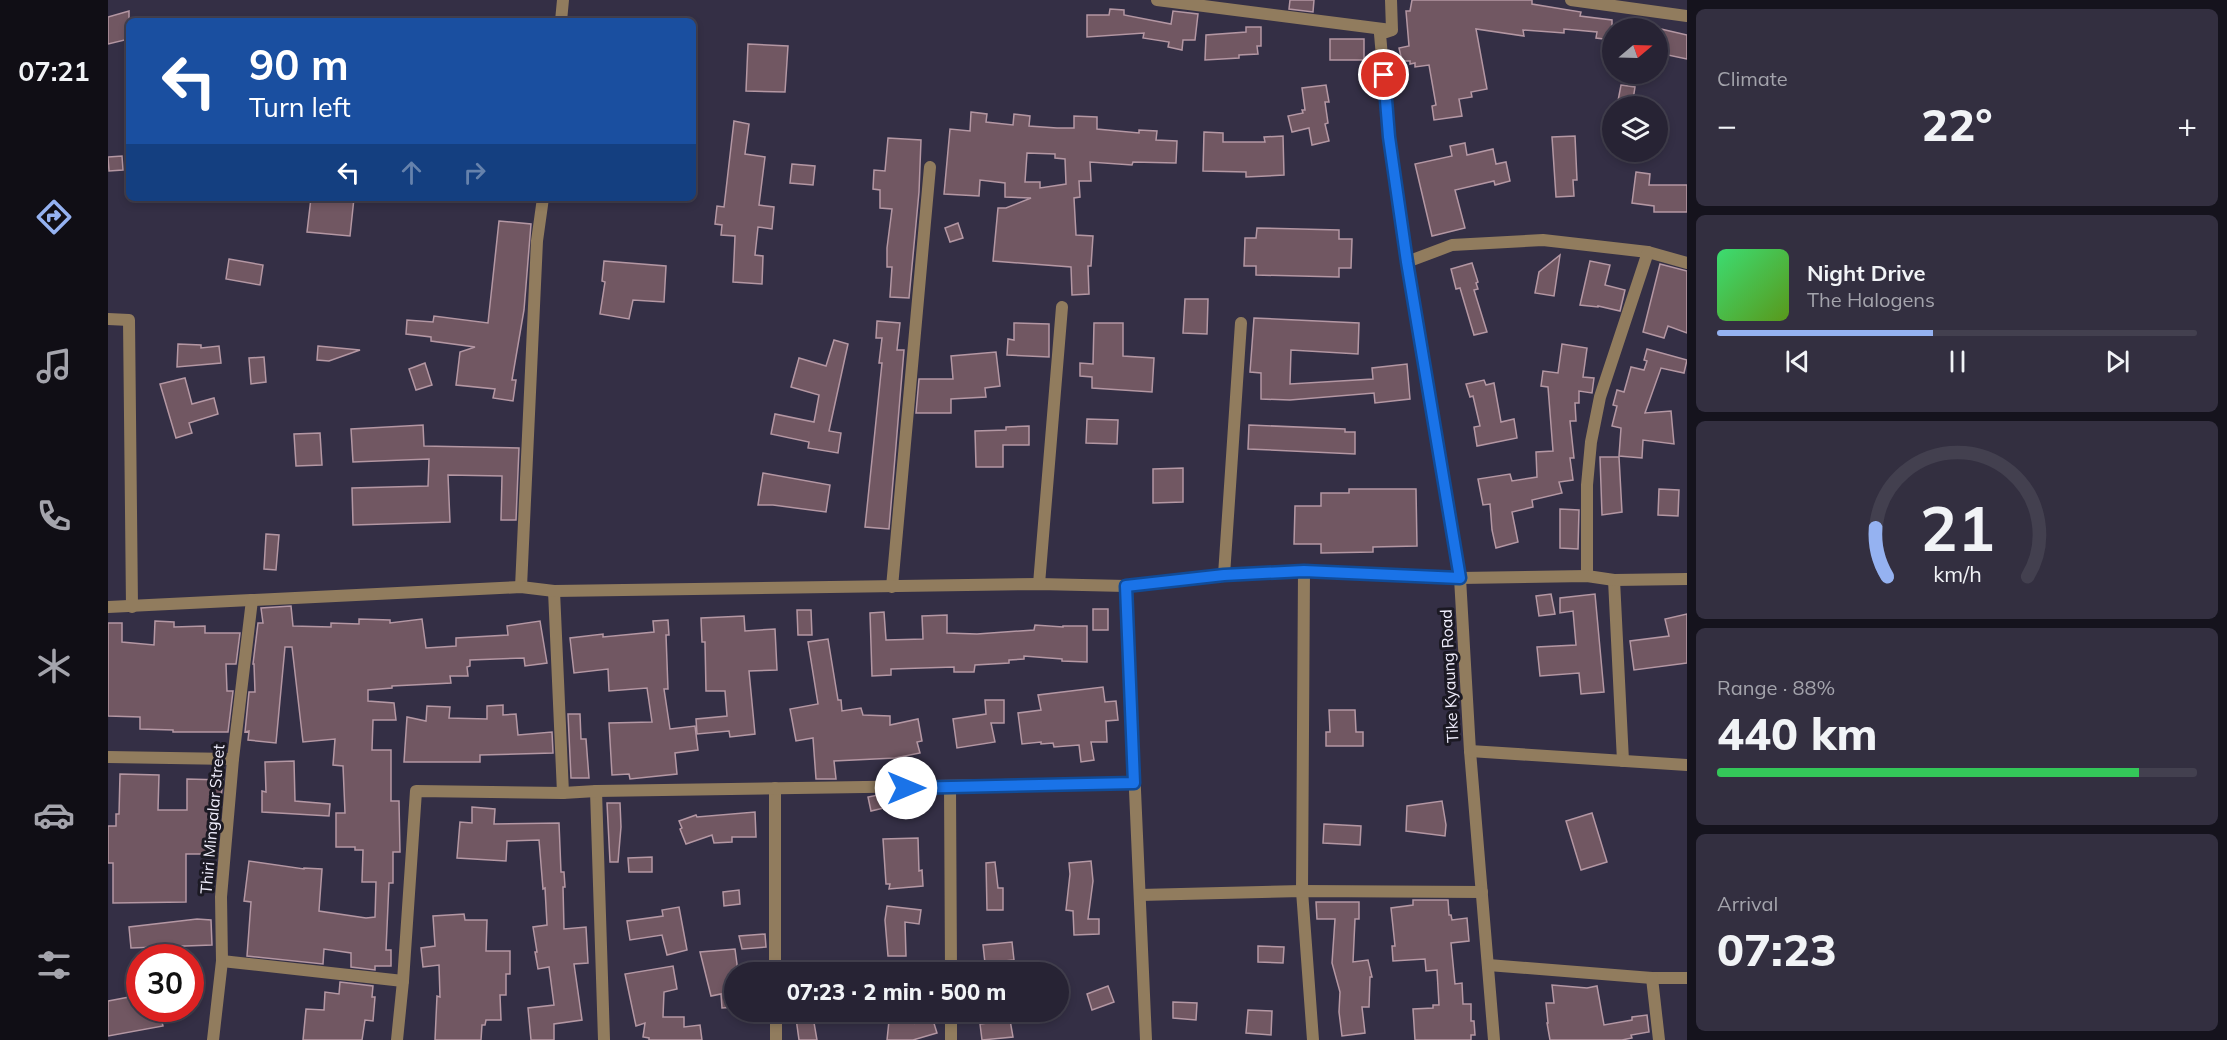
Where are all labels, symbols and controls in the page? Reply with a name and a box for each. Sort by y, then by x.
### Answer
north arrow [1602,18,1668,84]
map controls [1602,18,1668,162]
text: 90 m [249,38,349,91]
icon: left [150,42,228,120]
pin [1358,49,1409,100]
text: 07:21 [18,54,90,88]
icon: arrive [1367,58,1400,91]
text: Climate [1717,66,1788,91]
text: Turn left [249,90,351,124]
button: layers [1602,96,1668,162]
text: 22° [1921,96,1993,152]
text: − [1717,104,1737,145]
text: + [2177,104,2197,145]
icon: left [332,156,365,189]
icon: ahead [395,156,428,189]
icon: right [458,156,491,189]
icon: directions [33,196,75,238]
text: Night Drive [1807,259,1926,287]
text: The Halogens [1807,287,1935,312]
icon: music [33,345,75,387]
icon: previous [1781,345,1814,378]
icon: pause [1941,345,1974,378]
icon: next [2101,345,2134,378]
text: 21 [1920,488,1994,567]
icon: phone [33,495,75,537]
text: km/h [1933,560,1981,587]
street label: Tike Kyaung Road [1436,609,1462,743]
icon: climate [33,645,75,687]
text: Range · 88% [1717,675,1835,700]
text: 440 km [1717,705,1878,761]
street label: Thiri Mingalar Street [195,743,229,895]
position arrow [874,756,938,820]
icon: car [33,794,75,836]
text: Arrival [1717,891,1778,916]
text: 07:23 [1717,921,1837,977]
icon: filters [33,944,75,986]
speed limit sign: 30 [126,944,204,1022]
text: 07:23 · 2 min · 500 m [787,978,1006,1006]

